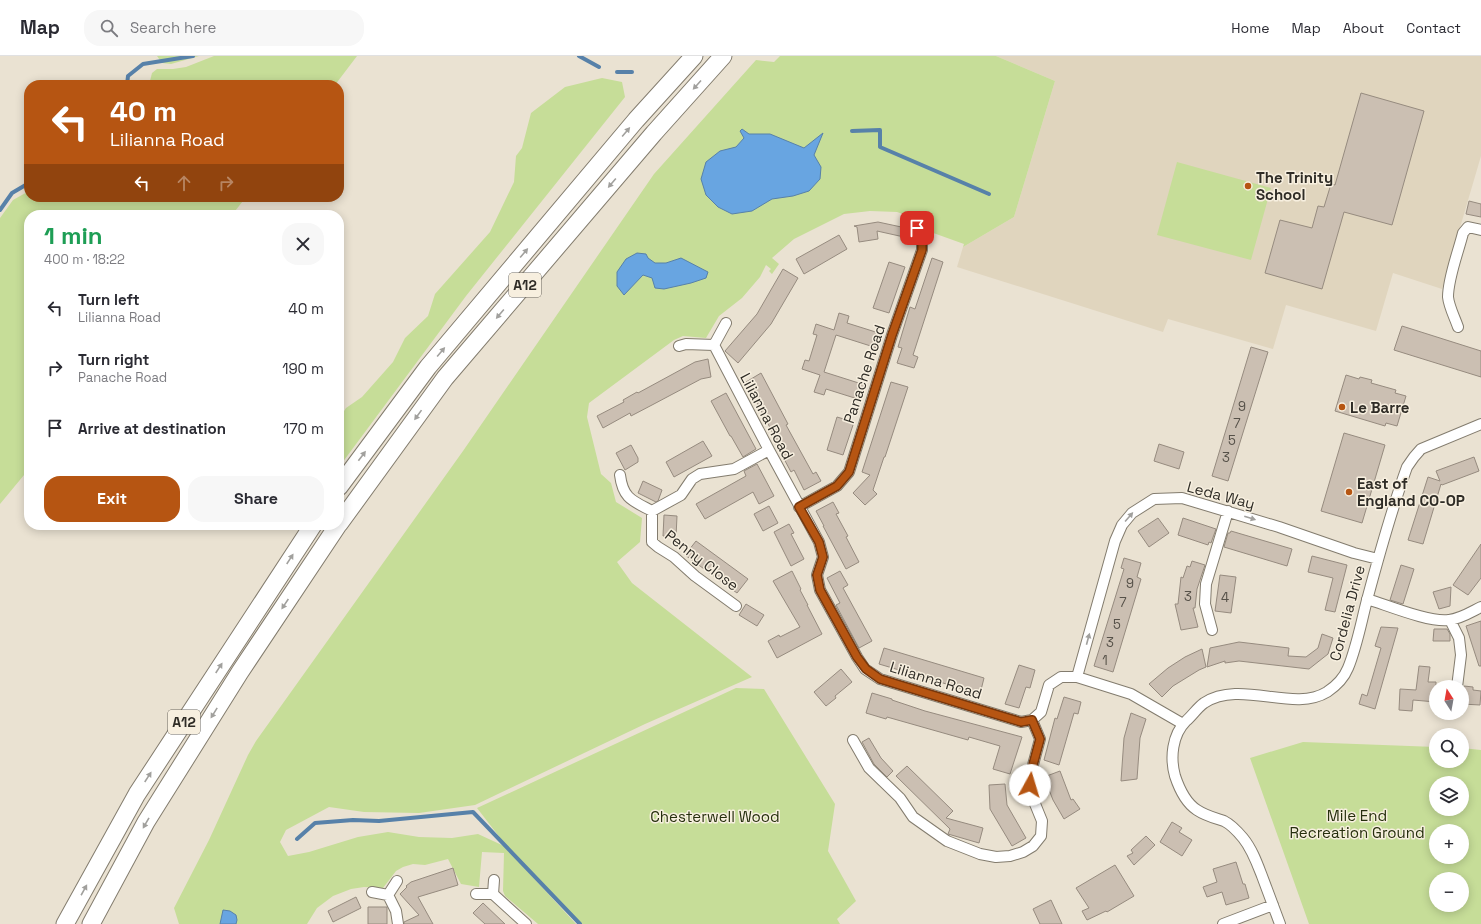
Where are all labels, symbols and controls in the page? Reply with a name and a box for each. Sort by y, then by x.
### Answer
search box [84,10,364,46]
text: Map [20,15,60,40]
icon: search [98,17,120,39]
text: Search here [130,18,216,37]
text: Home [1231,19,1269,37]
text: Map [1291,19,1321,37]
text: About [1343,19,1384,37]
text: Contact [1406,19,1461,37]
one-way arrow [692,80,702,90]
text: 40 m [110,93,177,129]
icon: left [44,96,96,148]
one-way arrow [621,127,630,137]
text: Lilianna Road [110,128,225,151]
place label: The Trinity School [1256,168,1333,204]
icon: left [131,172,153,194]
icon: ahead [173,172,195,194]
icon: right [215,172,237,194]
one-way arrow [607,177,616,188]
marker: The Trinity School [1243,181,1253,191]
pin [900,211,934,245]
icon: arrive [906,217,928,239]
text: 1 min [44,220,103,251]
button: close [282,223,324,265]
one-way arrow [520,248,529,258]
text: 400 m · 18:22 [44,251,125,268]
road number: A12 [509,273,541,297]
text: Turn left [78,290,140,309]
icon: left [44,297,66,319]
text: 40 m [288,299,324,318]
one-way arrow [495,308,504,319]
text: Lilianna Road [78,309,161,326]
street label: Panache Road [839,322,889,426]
one-way arrow [436,347,445,358]
text: Turn right [78,350,149,369]
icon: right [44,357,66,379]
text: 190 m [282,359,324,378]
text: Panache Road [78,369,167,386]
street label: Lilianna Road [736,369,798,463]
house number: 9 [1238,398,1246,415]
place label: Le Barre [1350,398,1410,417]
marker: Le Barre [1337,402,1347,412]
one-way arrow [414,409,423,420]
house number: 7 [1233,415,1241,432]
icon: arrive [44,417,66,439]
text: Arrive at destination [78,419,226,438]
text: 170 m [283,419,324,438]
house number: 5 [1228,432,1236,449]
house number: 3 [1222,449,1230,466]
one-way arrow [358,451,366,462]
place label: East of England CO-OP [1357,474,1465,510]
button: Exit [44,476,180,522]
button: Share [188,476,324,522]
street label: Leda Way [1185,477,1257,513]
marker: East of England CO-OP [1344,487,1354,497]
one-way arrow [1124,512,1133,522]
one-way arrow [1244,515,1256,521]
street label: Penny Close [661,525,743,595]
one-way arrow [286,554,294,564]
street label: Cordelia Drive [1325,563,1369,663]
house number: 9 [1126,575,1134,592]
house number: 3 [1184,588,1192,605]
house number: 4 [1221,589,1229,606]
house number: 7 [1119,594,1127,611]
one-way arrow [282,598,289,610]
house number: 5 [1113,616,1121,633]
one-way arrow [1085,633,1091,645]
house number: 3 [1106,634,1114,651]
house number: 1 [1102,652,1108,669]
street label: Lilianna Road [888,657,984,703]
one-way arrow [215,663,223,673]
north arrow [1429,680,1469,720]
map controls [1429,680,1469,912]
one-way arrow [211,707,218,719]
road number: A12 [168,710,200,734]
button: search [1429,728,1469,768]
position arrow [1009,764,1051,806]
one-way arrow [144,772,152,782]
button: layers [1429,776,1469,816]
park label: Mile End Recreation Ground [1289,806,1425,842]
park label: Chesterwell Wood [650,807,780,826]
one-way arrow [142,817,149,829]
button: + [1429,824,1469,864]
button: − [1429,872,1469,912]
one-way arrow [80,884,87,896]

